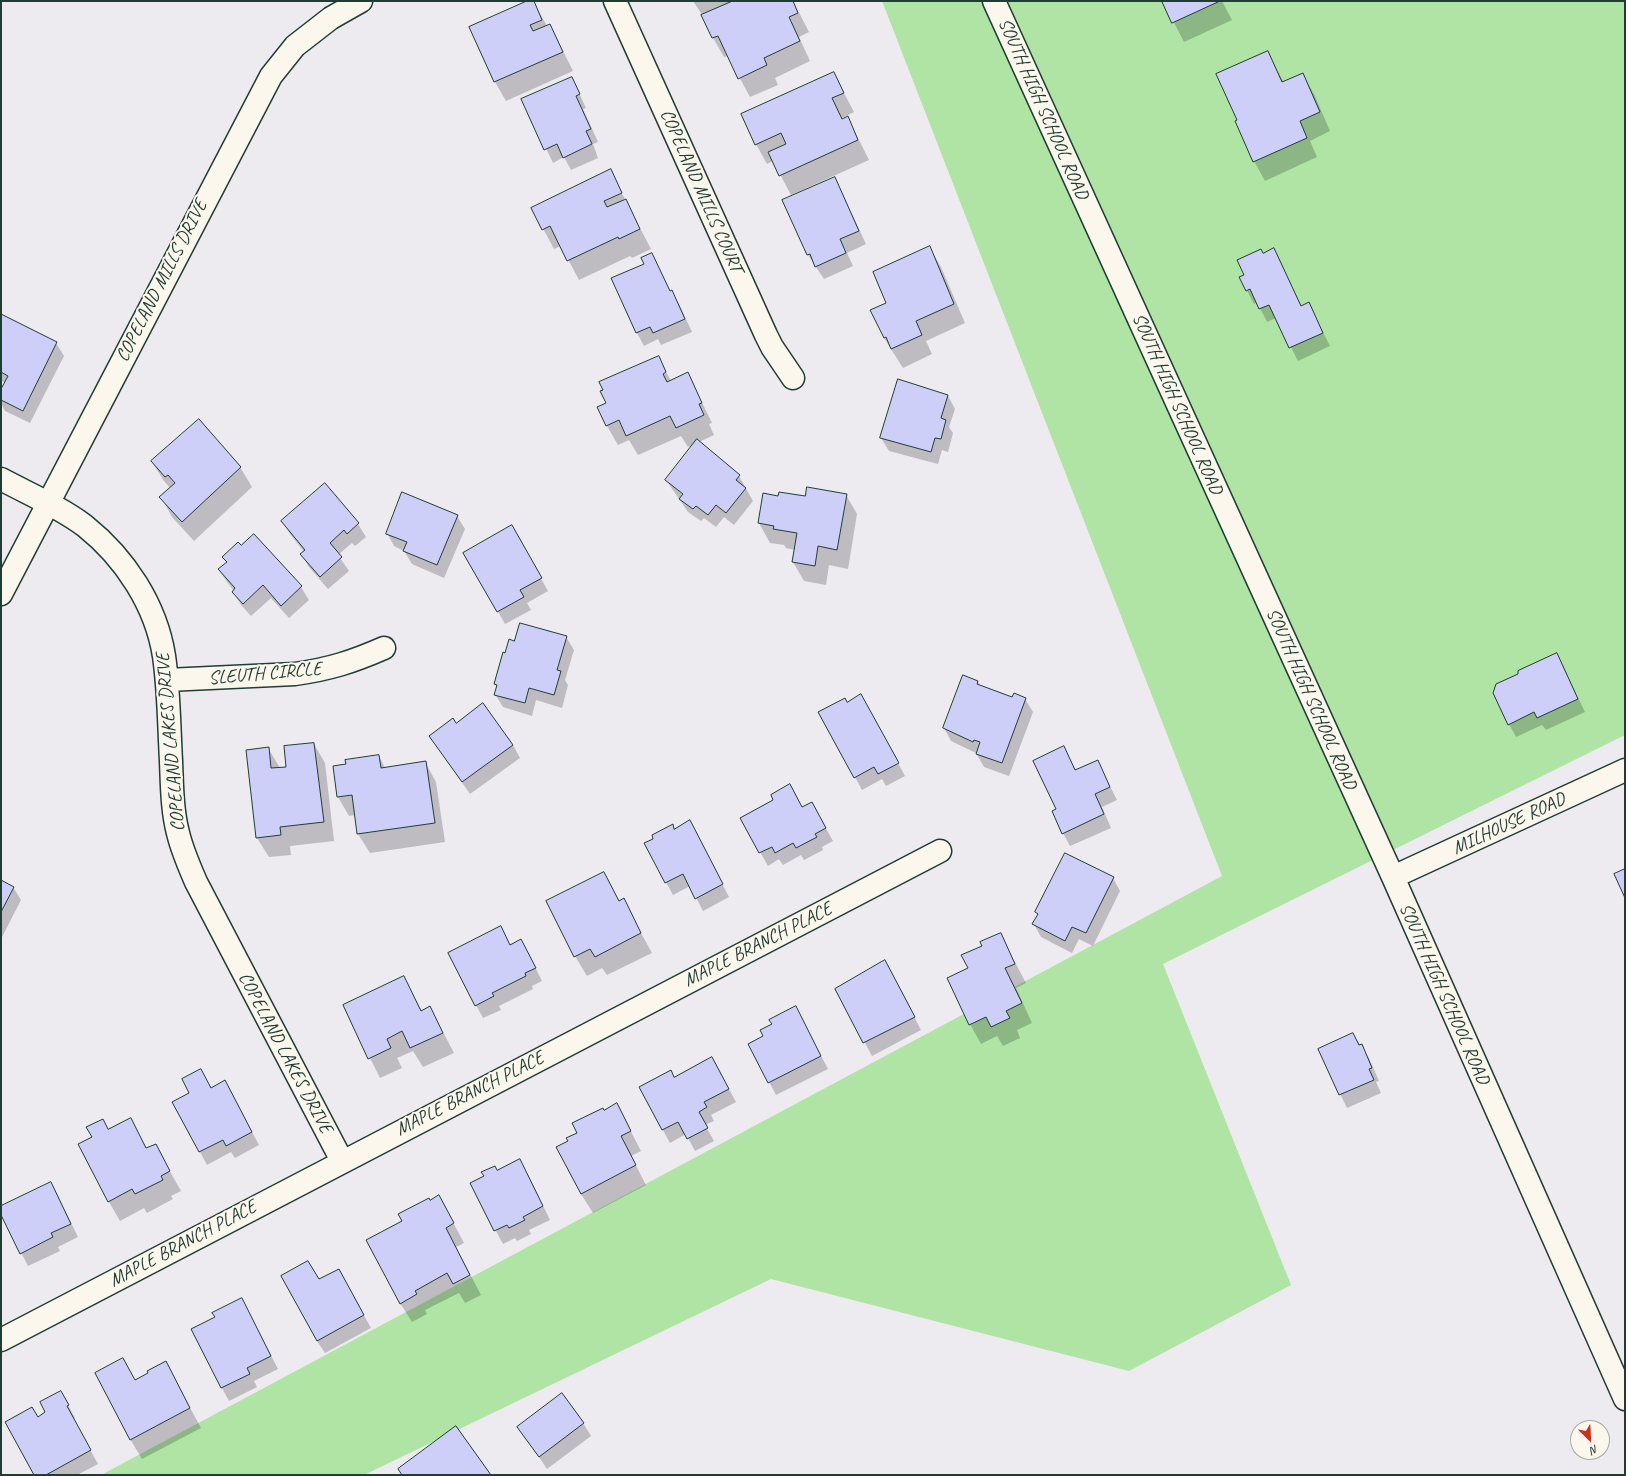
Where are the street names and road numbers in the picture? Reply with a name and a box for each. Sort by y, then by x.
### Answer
street label: SOUTH HIGH SCHOOL ROAD [993,15,1093,203]
street label: COPELAND MILLS COURT [655,106,747,276]
street label: COPELAND MILLS DRIVE [111,196,213,366]
street label: SOUTH HIGH SCHOOL ROAD [1127,310,1227,498]
street label: SOUTH HIGH SCHOOL ROAD [1261,605,1361,793]
street label: COPELAND LAKES DRIVE [152,652,190,832]
street label: SLEUTH CIRCLE [208,658,322,690]
street label: MILHOUSE ROAD [1449,788,1569,860]
street label: MAPLE BRANCH PLACE [680,898,836,992]
street label: SOUTH HIGH SCHOOL ROAD [1394,900,1494,1088]
street label: COPELAND LAKES DRIVE [233,968,337,1138]
street label: MAPLE BRANCH PLACE [392,1047,548,1141]
street label: MAPLE BRANCH PLACE [106,1196,260,1292]

